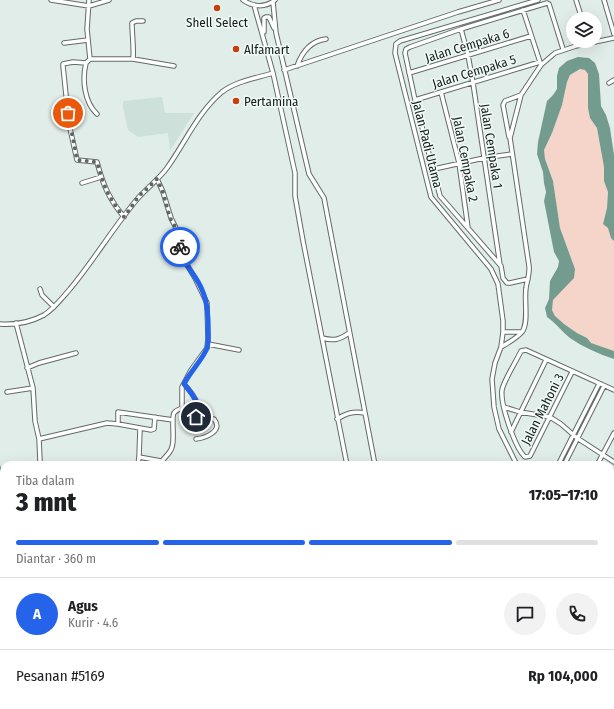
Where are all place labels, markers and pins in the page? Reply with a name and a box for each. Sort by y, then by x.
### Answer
marker: Shell Select [212,3,222,13]
place label: Shell Select [186,15,249,30]
place label: Alfamart [244,42,290,57]
marker: Alfamart [231,44,241,54]
place label: Pertamina [244,94,298,109]
pin [51,96,85,130]
marker: Pertamina [231,96,241,106]
pin [179,400,213,434]

